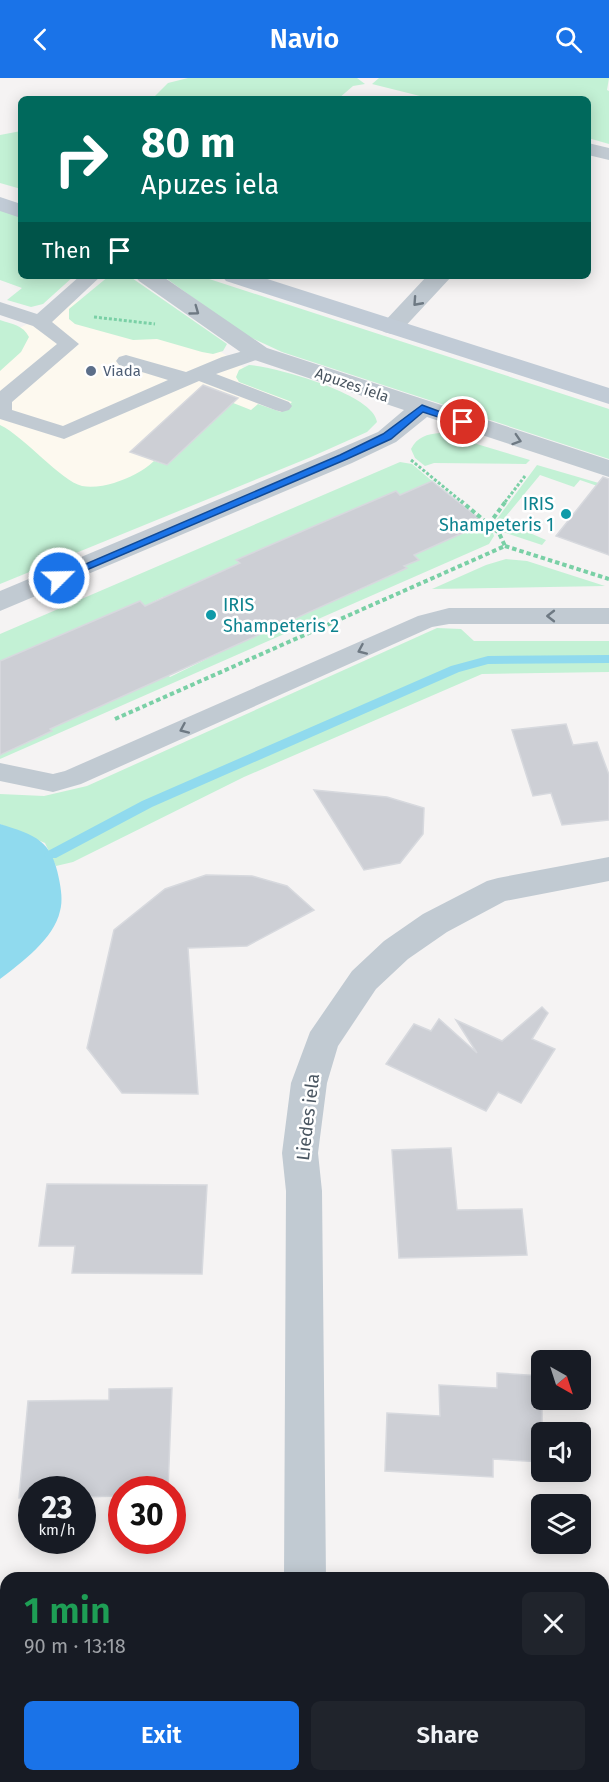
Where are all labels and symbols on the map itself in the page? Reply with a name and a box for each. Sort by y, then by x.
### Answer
one-way arrow [413,295,424,306]
one-way arrow [188,303,199,314]
place label: Viada [103,362,141,380]
marker: Viada [84,364,98,378]
street label: Apuzes iela [313,364,391,406]
pin [437,396,488,447]
one-way arrow [511,432,522,445]
place label: IRIS Shampeteris 1 [439,493,554,536]
marker: IRIS Shampeteris 1 [559,507,573,521]
position arrow [27,546,91,610]
place label: IRIS Shampeteris 2 [223,594,339,637]
marker: IRIS Shampeteris 2 [204,608,218,622]
one-way arrow [546,610,555,622]
one-way arrow [357,642,368,654]
one-way arrow [179,721,190,733]
street label: Liedes iela [292,1072,324,1162]
north arrow [531,1350,591,1410]
speed limit sign: 30 [108,1476,186,1554]

